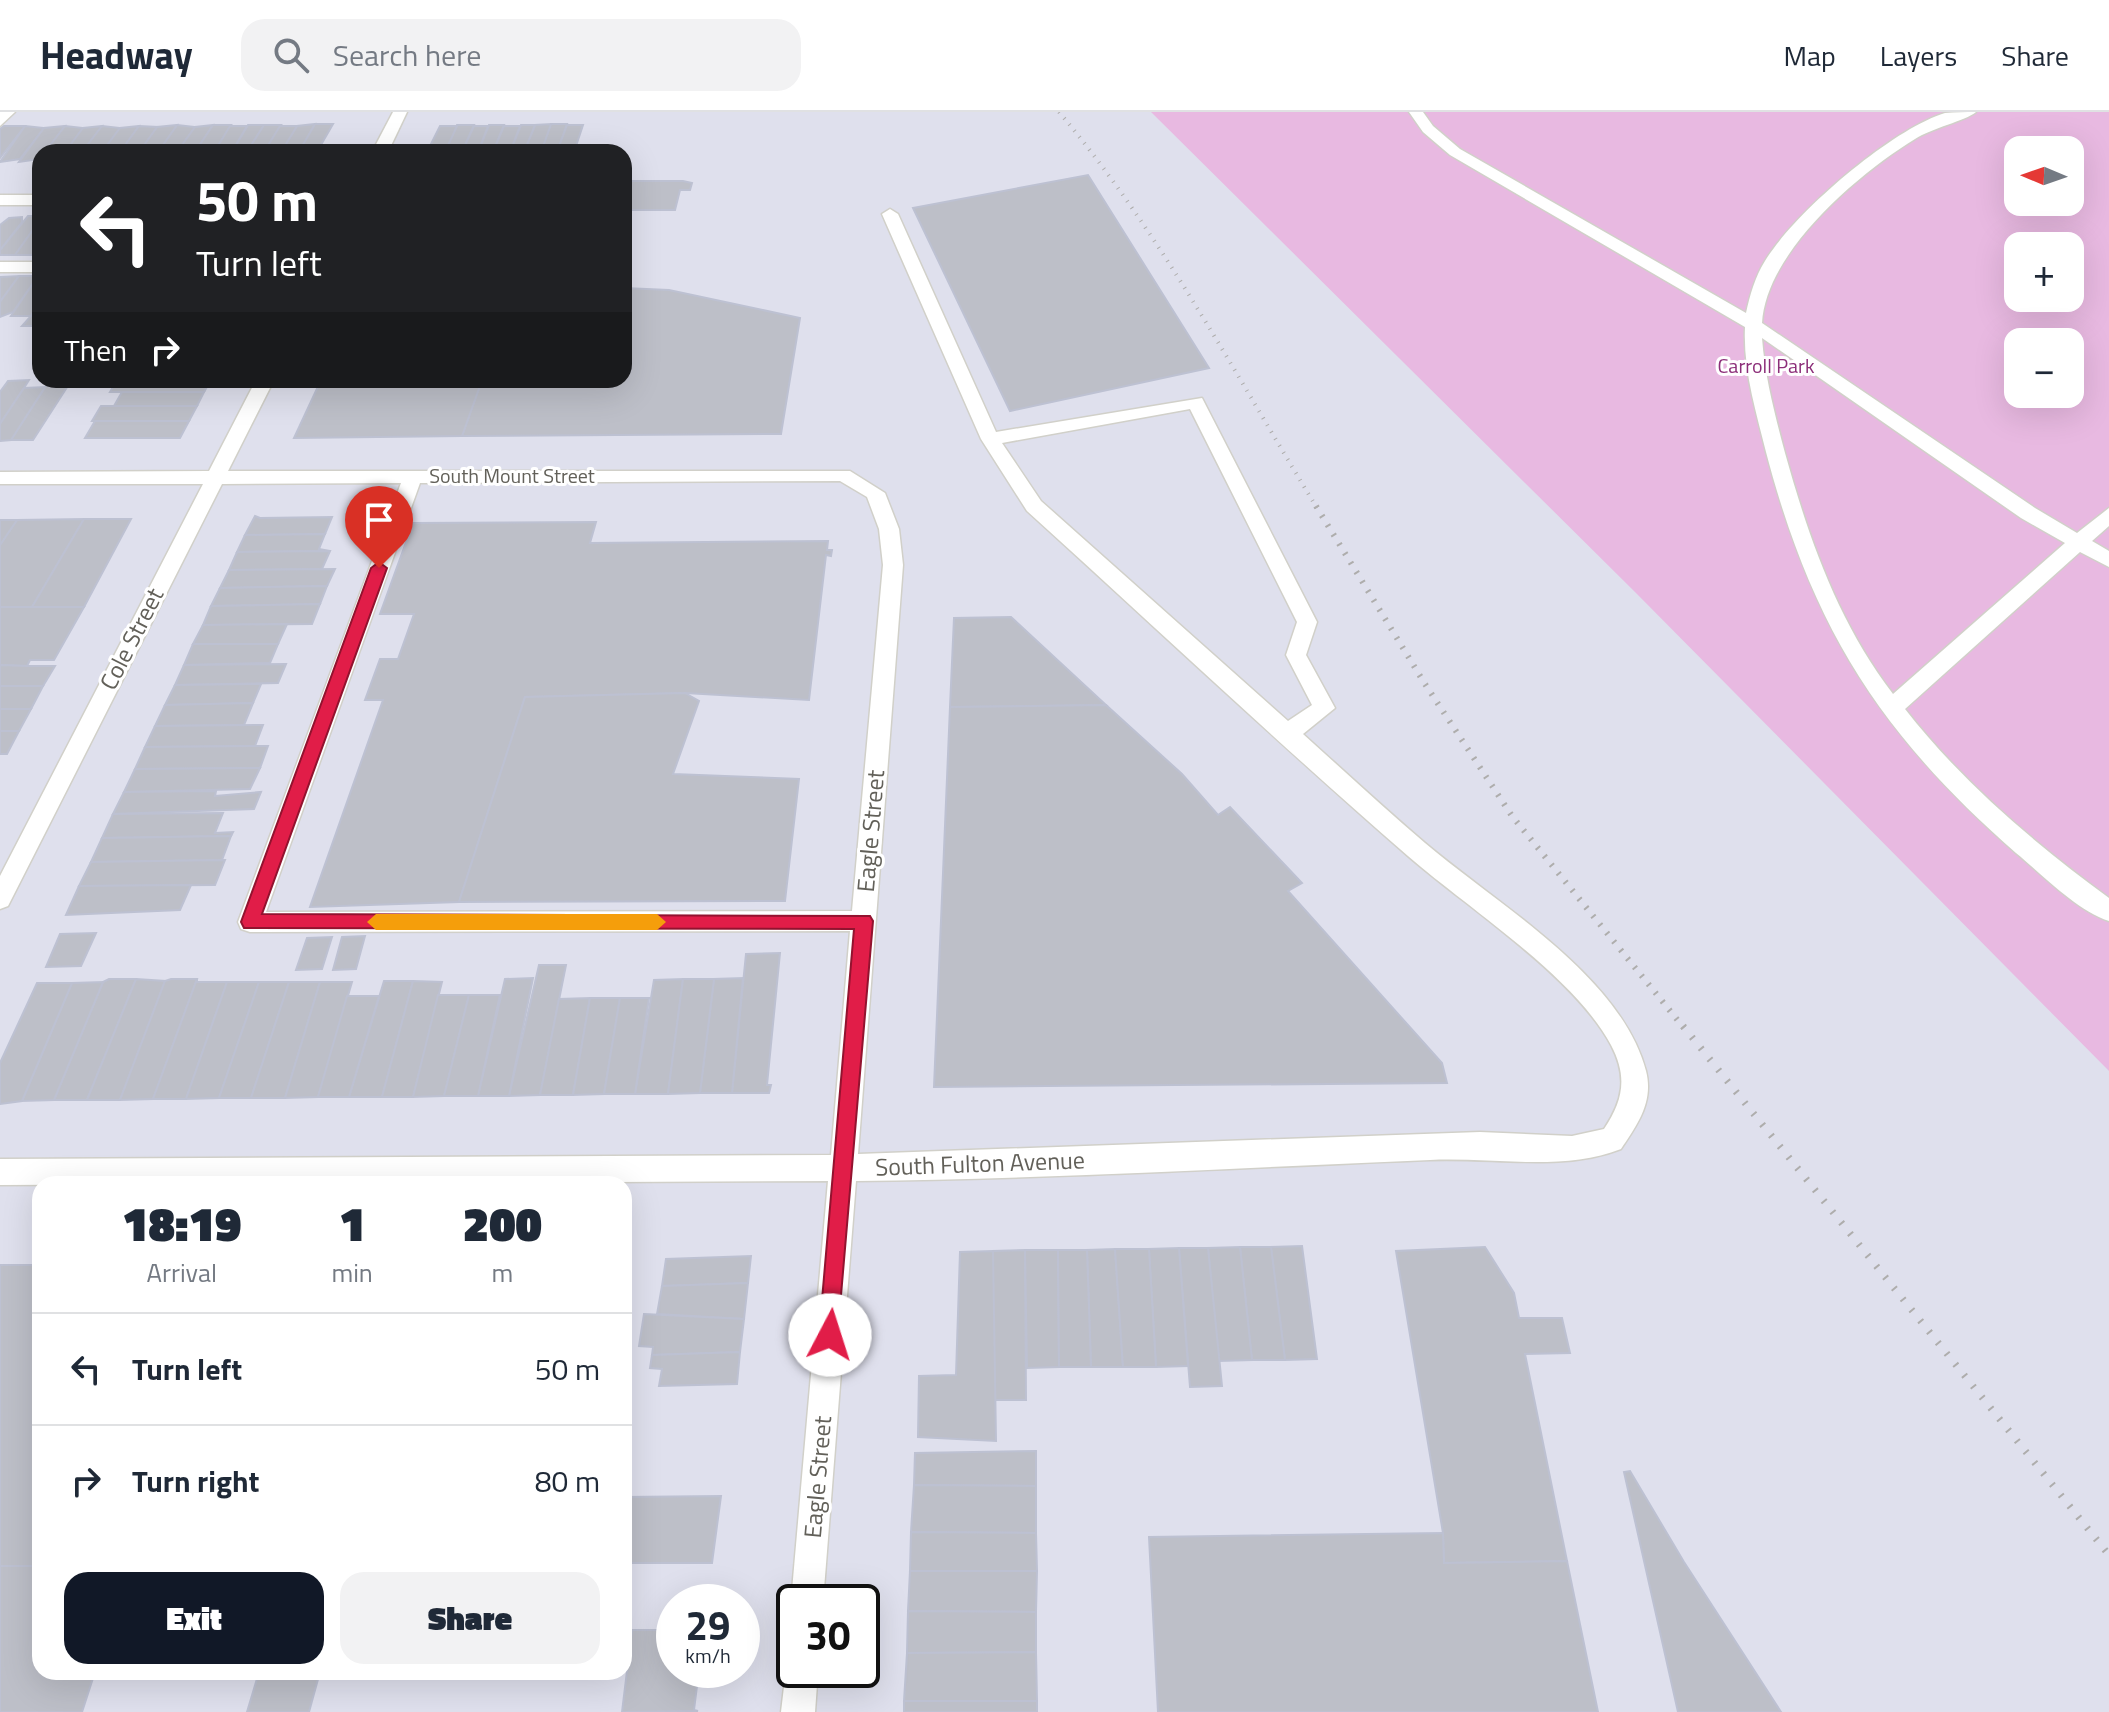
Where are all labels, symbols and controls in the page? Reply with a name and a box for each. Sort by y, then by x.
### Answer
search box [241,19,801,91]
text: Headway [40,26,193,84]
text: Search here [333,32,481,78]
icon: search [269,33,313,77]
text: Map [1783,34,1836,77]
text: Layers [1880,34,1957,77]
text: Share [2001,34,2069,77]
north arrow [2004,136,2084,216]
map controls [2004,136,2084,408]
text: 50 m [196,158,318,243]
icon: left [64,176,168,280]
button: + [2004,232,2084,312]
text: Turn left [196,235,322,290]
text: Then [64,327,127,373]
icon: right [143,328,187,372]
button: − [2004,328,2084,408]
park label: Carroll Park [1717,350,1815,381]
street label: South Mount Street [429,460,595,491]
pin [345,486,413,568]
icon: arrive [357,498,401,542]
street label: Cole Street [90,581,172,696]
street label: Eagle Street [847,768,893,893]
street label: South Fulton Avenue [874,1141,1085,1185]
text: 18:19 [122,1187,241,1260]
text: 1 [339,1187,365,1260]
text: 200 [463,1187,542,1260]
text: Arrival [146,1253,217,1292]
text: min [331,1253,373,1292]
text: m [492,1253,513,1292]
position arrow [788,1293,872,1377]
text: Turn left [132,1346,242,1392]
text: 50 m [535,1346,600,1392]
icon: left [64,1347,108,1391]
street label: Eagle Street [794,1414,840,1539]
text: Turn right [132,1458,260,1504]
text: 80 m [535,1458,600,1504]
icon: right [64,1459,108,1503]
button: Exit [64,1572,324,1664]
button: Share [340,1572,600,1664]
speed limit sign: 30 [776,1584,880,1688]
text: 29 [686,1595,730,1656]
text: km/h [685,1640,731,1671]

